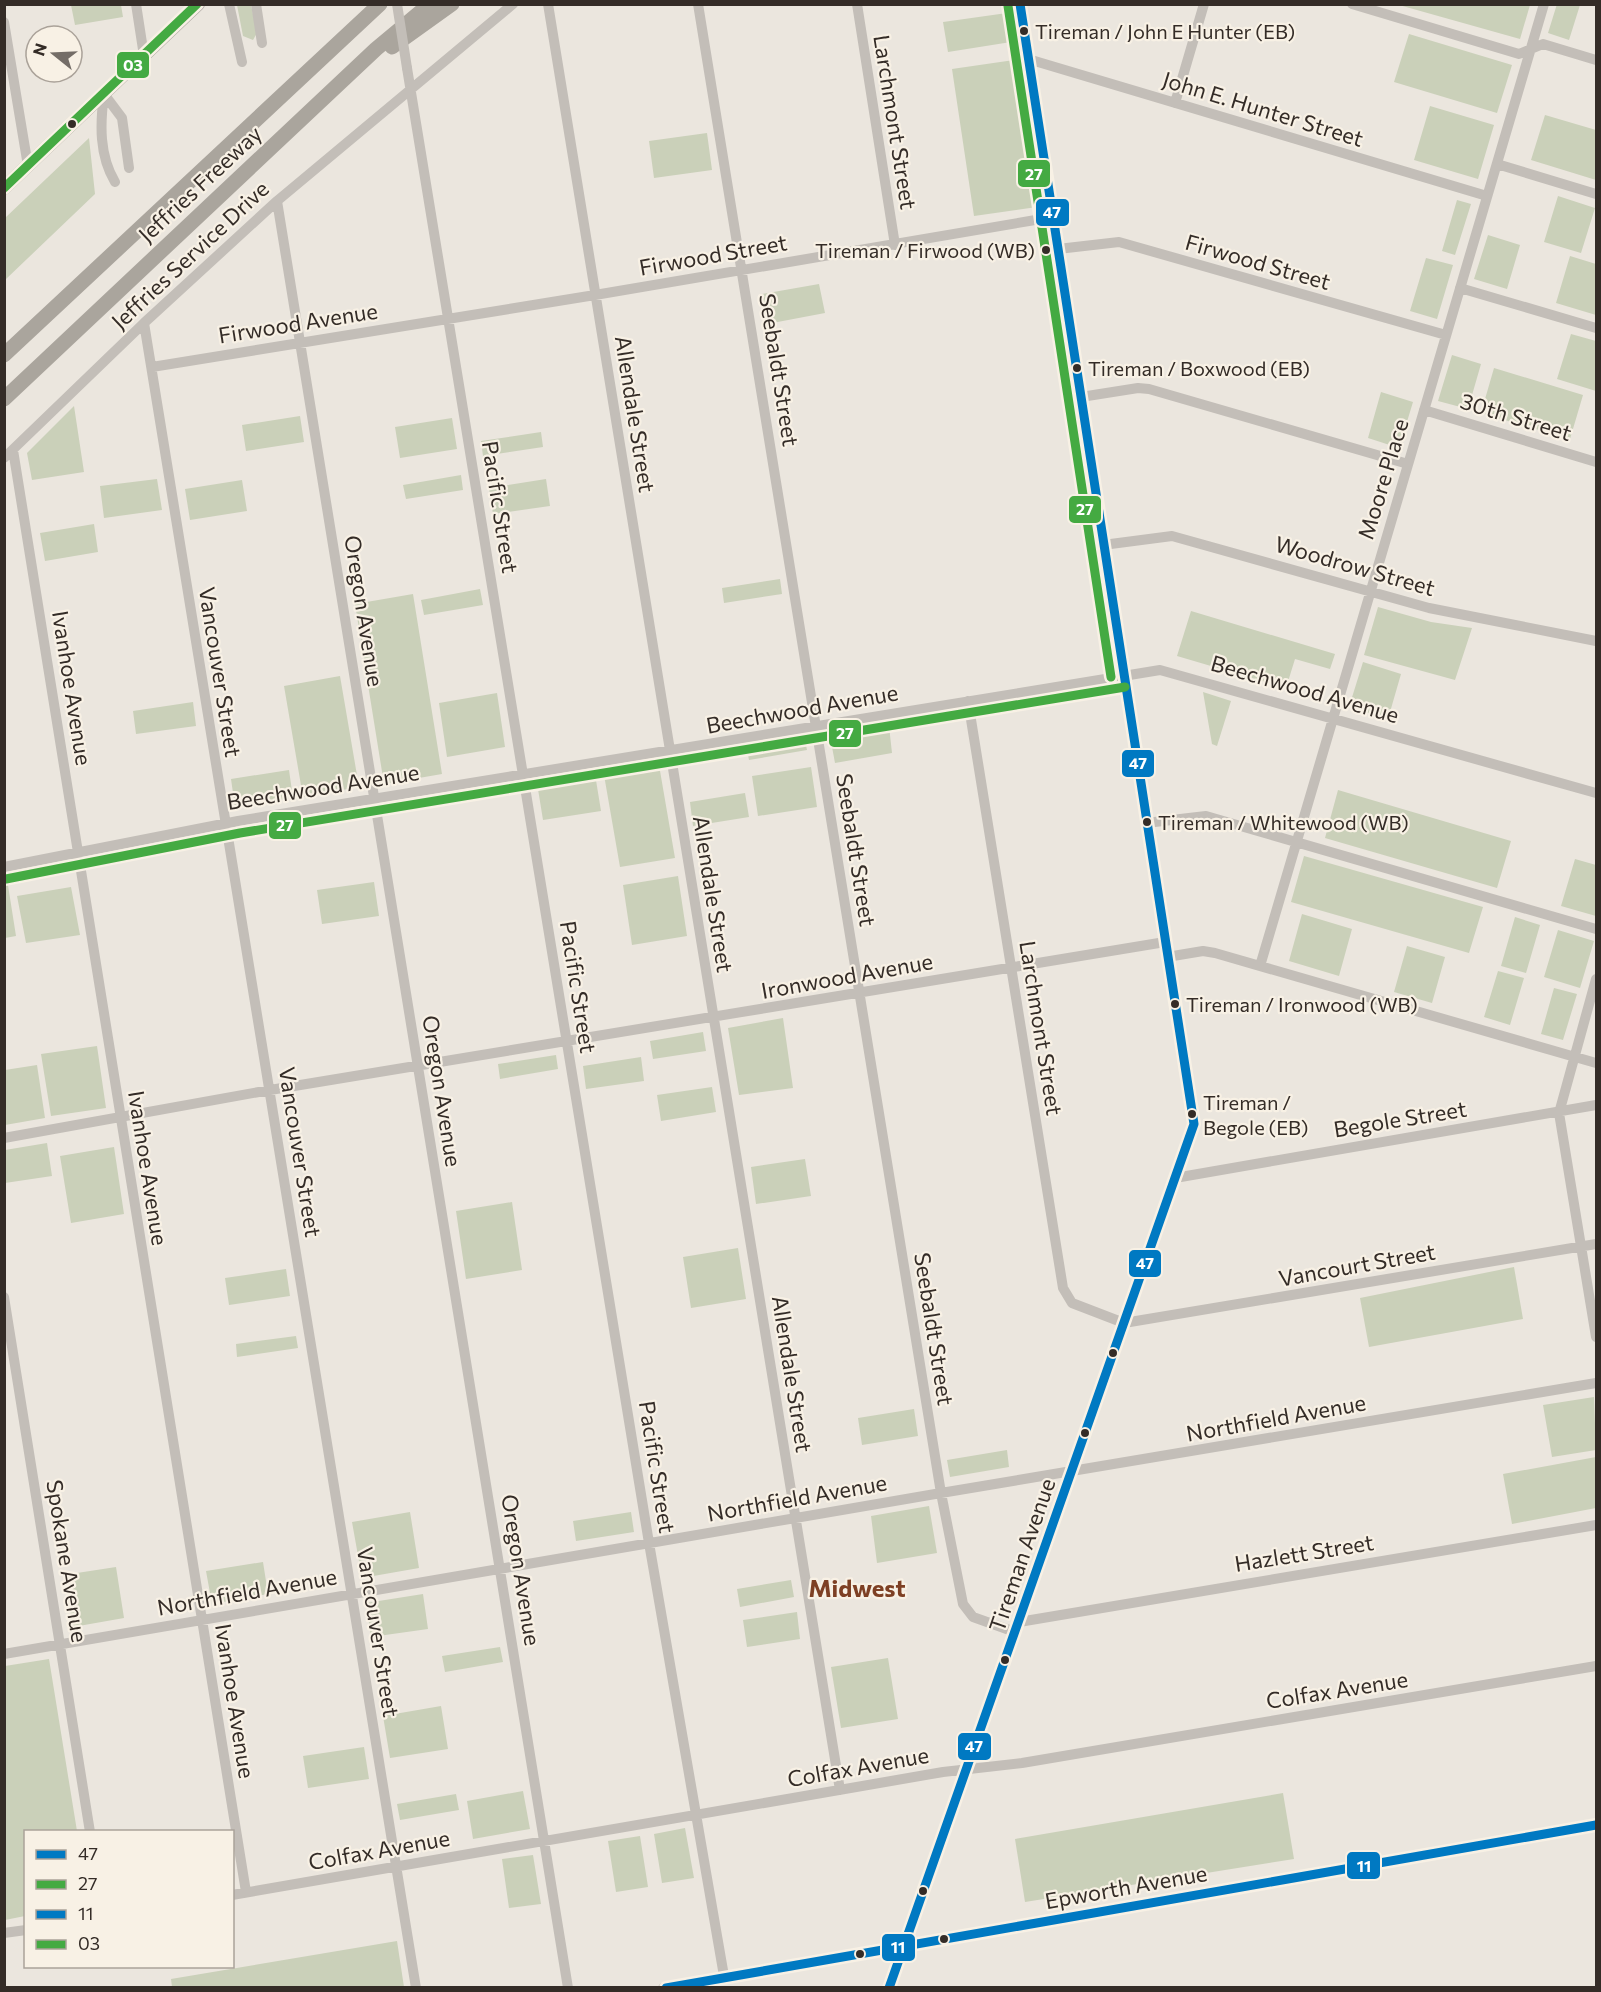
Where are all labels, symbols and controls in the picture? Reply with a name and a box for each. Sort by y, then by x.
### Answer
place label: Tireman / John E Hunter (EB) [1035,19,1295,43]
north arrow [24,24,84,84]
marker: Tireman / John E Hunter (EB) [1018,25,1030,37]
street label: Larchmont Street [868,33,923,211]
text: N [28,41,50,58]
line badge: 03 [116,51,150,79]
text: 03 [123,55,143,74]
street label: John E. Hunter Street [1160,65,1367,152]
unlabelled marker [66,118,78,130]
street label: Jeffries Freeway [132,120,267,248]
line badge: 27 [1017,159,1051,188]
text: 27 [1025,164,1043,183]
street label: Jeffries Service Drive [105,175,274,334]
line badge: 47 [1035,198,1070,227]
text: 47 [1043,202,1061,221]
street label: Firwood Street [637,228,789,281]
street label: Firwood Street [1182,228,1334,295]
place label: Tireman / Firwood (WB) [815,238,1035,262]
marker: Tireman / Firwood (WB) [1040,244,1052,256]
street label: Seebaldt Street [754,292,805,448]
street label: Firwood Avenue [216,297,379,348]
street label: Allendale Street [610,334,661,494]
place label: Tireman / Boxwood (EB) [1088,356,1310,380]
marker: Tireman / Boxwood (EB) [1071,362,1083,374]
street label: 30th Street [1457,387,1575,446]
street label: Moore Place [1351,415,1414,543]
street label: Pacific Street [477,439,524,575]
line badge: 27 [1068,495,1102,524]
text: 27 [1076,499,1094,518]
street label: Woodrow Street [1272,530,1438,601]
street label: Oregon Avenue [339,533,390,689]
street label: Vancouver Street [194,585,247,759]
street label: Ivanhoe Avenue [47,609,98,767]
street label: Beechwood Avenue [1208,649,1402,728]
street label: Beechwood Avenue [704,678,900,739]
line badge: 27 [828,719,862,748]
text: 27 [836,723,854,742]
line badge: 47 [1121,749,1155,778]
text: 47 [1129,753,1147,772]
street label: Beechwood Avenue [225,758,421,815]
street label: Seebaldt Street [831,772,882,928]
place label: Tireman / Whitewood (WB) [1158,810,1409,834]
line badge: 27 [268,811,302,840]
street label: Allendale Street [688,814,739,974]
text: 27 [276,815,294,834]
marker: Tireman / Whitewood (WB) [1141,816,1153,828]
street label: Pacific Street [555,919,602,1055]
street label: Larchmont Street [1014,939,1069,1117]
street label: Ironwood Avenue [759,947,935,1004]
place label: Tireman / Ironwood (WB) [1186,992,1418,1016]
marker: Tireman / Ironwood (WB) [1169,998,1181,1010]
street label: Oregon Avenue [417,1013,468,1169]
street label: Vancouver Street [274,1065,327,1239]
street label: Ivanhoe Avenue [123,1089,174,1247]
place label: Tireman / Begole (EB) [1203,1090,1308,1139]
street label: Begole Street [1332,1095,1468,1142]
marker: Tireman / Begole (EB) [1186,1108,1198,1120]
street label: Vancourt Street [1276,1237,1437,1292]
line badge: 47 [1128,1249,1162,1278]
street label: Seebaldt Street [909,1251,960,1407]
text: 47 [1136,1253,1154,1272]
street label: Allendale Street [767,1294,818,1454]
unlabelled marker [1107,1347,1119,1359]
street label: Northfield Avenue [1184,1388,1368,1447]
street label: Pacific Street [634,1399,681,1535]
unlabelled marker [1079,1427,1091,1439]
street label: Northfield Avenue [705,1468,889,1527]
street label: Tireman Avenue [983,1474,1060,1635]
street label: Spokane Avenue [41,1478,94,1644]
street label: Oregon Avenue [496,1492,547,1648]
street label: Hazlett Street [1232,1528,1375,1577]
street label: Vancouver Street [352,1545,405,1719]
street label: Northfield Avenue [155,1562,339,1621]
district label: Midwest [808,1573,906,1602]
street label: Ivanhoe Avenue [210,1622,261,1780]
unlabelled marker [999,1654,1011,1666]
street label: Colfax Avenue [1264,1665,1410,1714]
line badge: 47 [957,1732,992,1761]
text: 47 [965,1736,983,1755]
street label: Colfax Avenue [785,1741,931,1792]
street label: Colfax Avenue [306,1824,452,1875]
legend [24,1830,234,1968]
text: 47 [78,1842,98,1864]
line badge: 11 [1346,1851,1381,1880]
text: 11 [1357,1856,1371,1875]
street label: Epworth Avenue [1043,1859,1209,1914]
text: 27 [78,1872,97,1894]
unlabelled marker [917,1885,929,1897]
text: 11 [78,1902,93,1924]
text: 03 [78,1932,100,1954]
line badge: 11 [881,1933,916,1962]
unlabelled marker [938,1933,950,1945]
text: 11 [891,1937,905,1956]
unlabelled marker [854,1948,866,1960]

